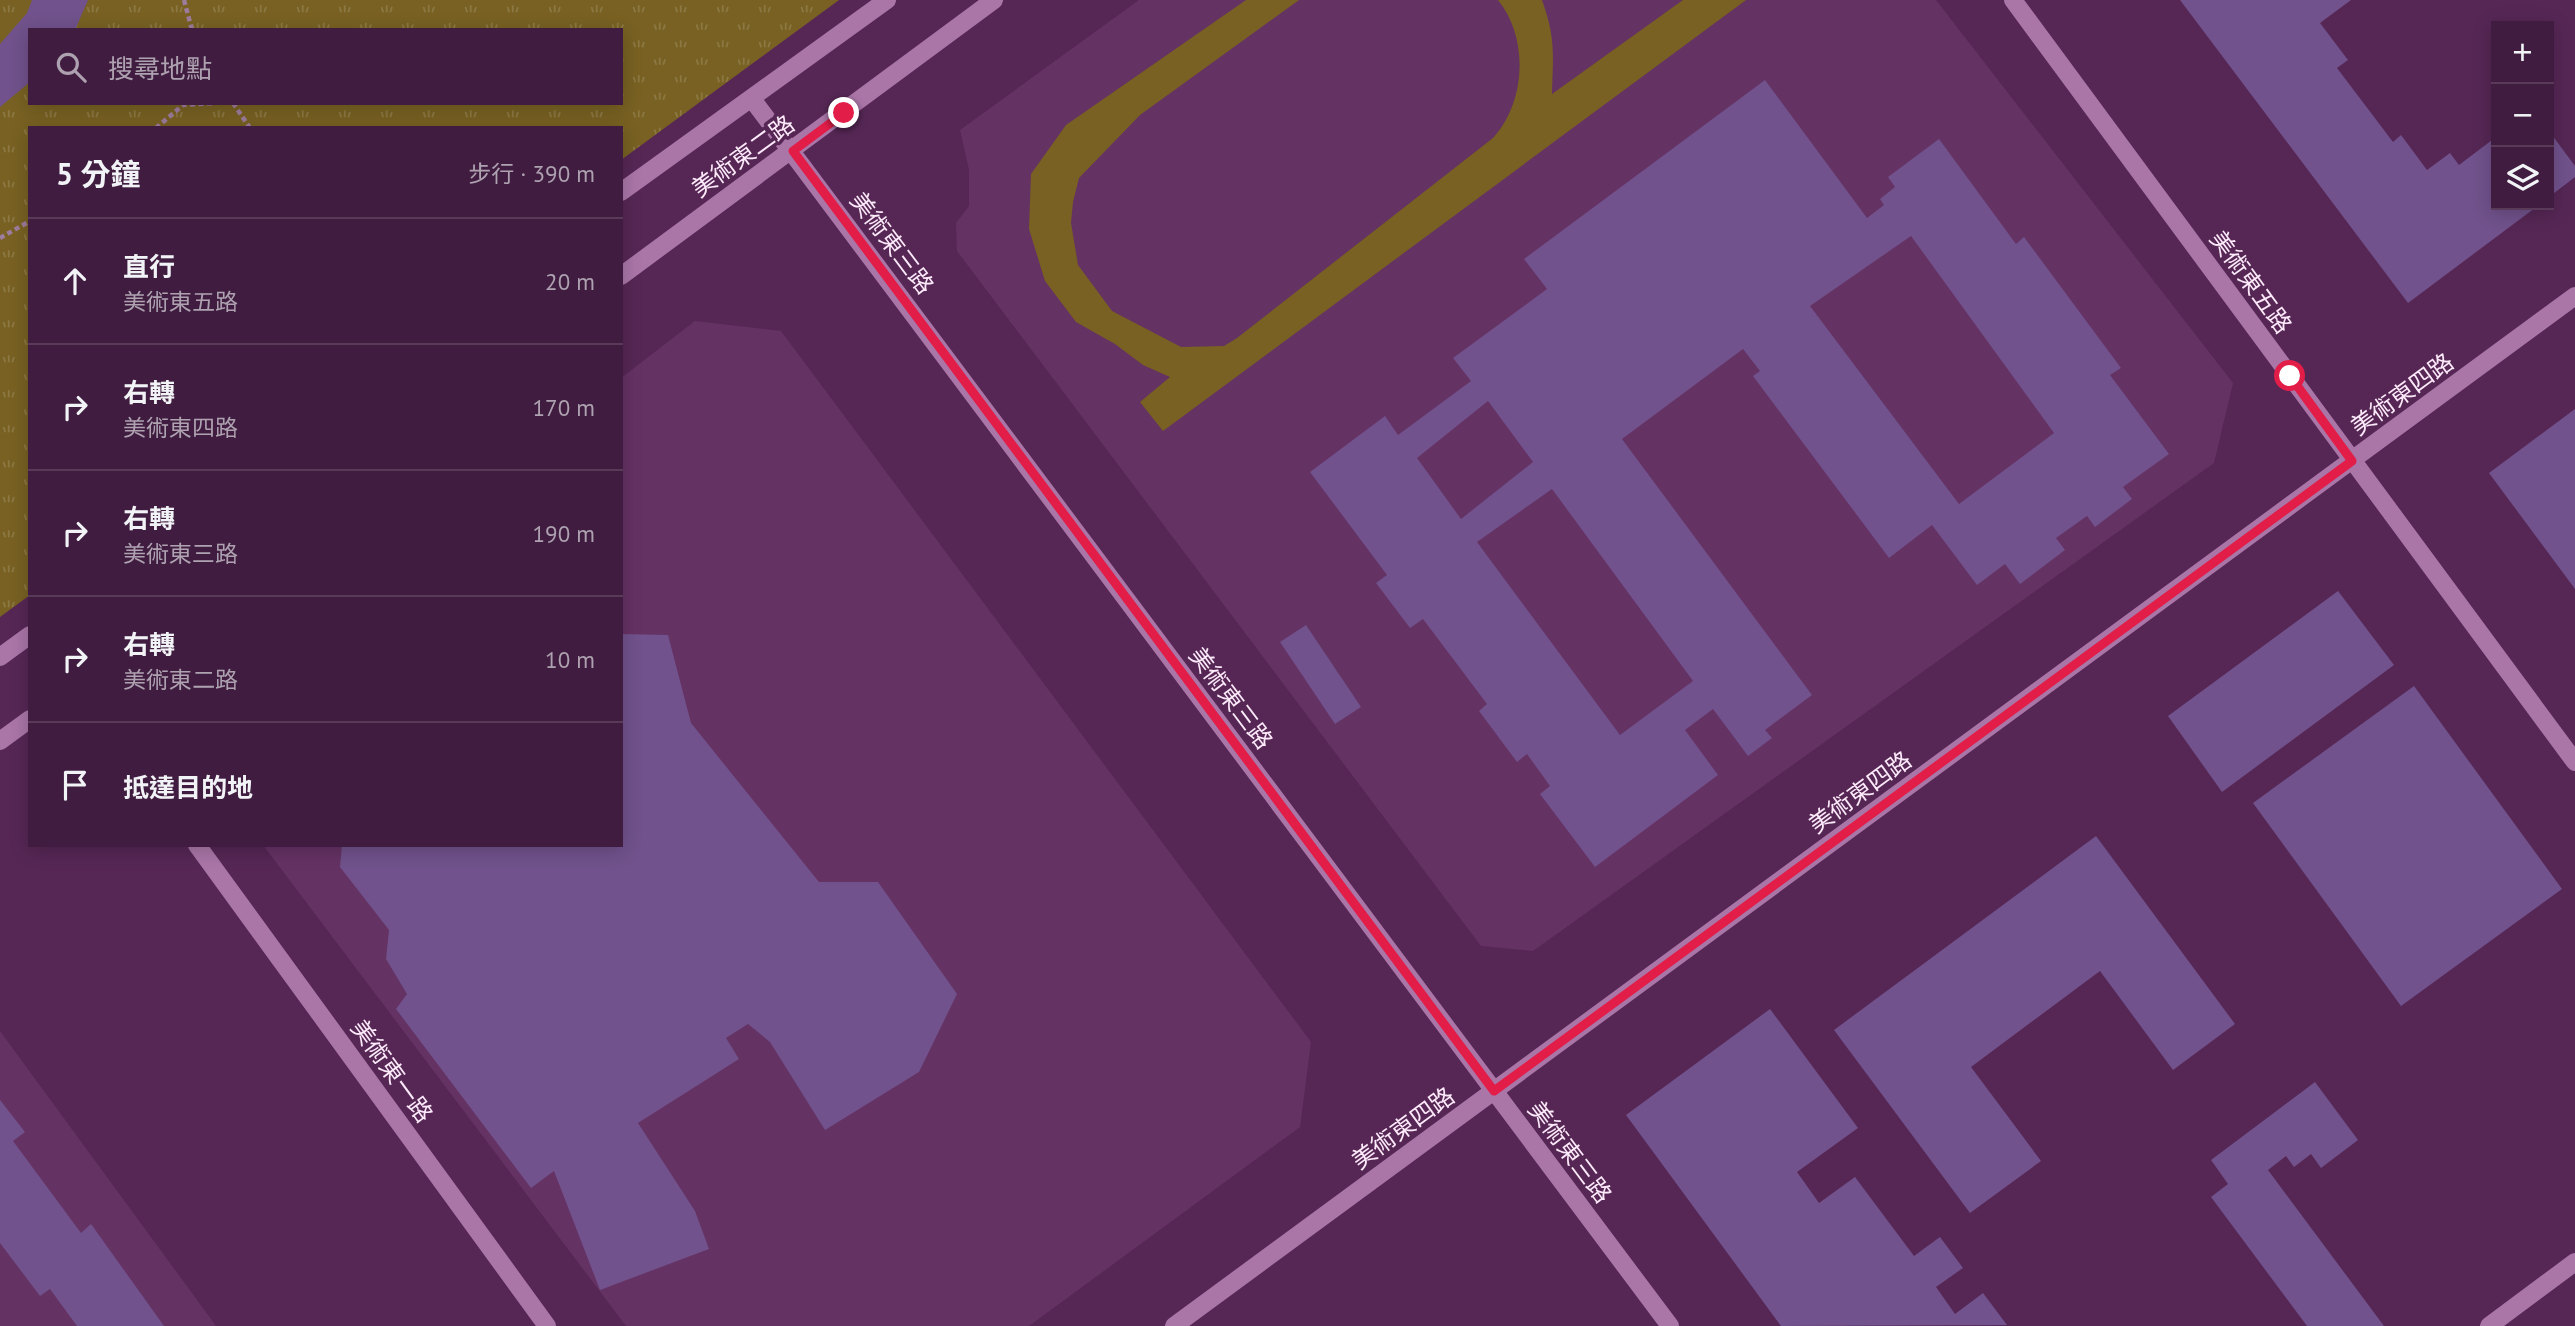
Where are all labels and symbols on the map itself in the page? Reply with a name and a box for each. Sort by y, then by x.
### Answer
route end [828,97,859,128]
street label: 美術東二路 [685,108,801,204]
street label: 美術東三路 [844,186,940,300]
street label: 美術東五路 [2203,224,2299,340]
street label: 美術東四路 [2344,346,2460,442]
route start [2274,360,2305,391]
street label: 美術東三路 [1183,641,1279,755]
street label: 美術東四路 [1802,744,1918,840]
street label: 美術東一路 [344,1013,440,1129]
street label: 美術東四路 [1345,1080,1461,1176]
street label: 美術東三路 [1522,1095,1618,1209]

